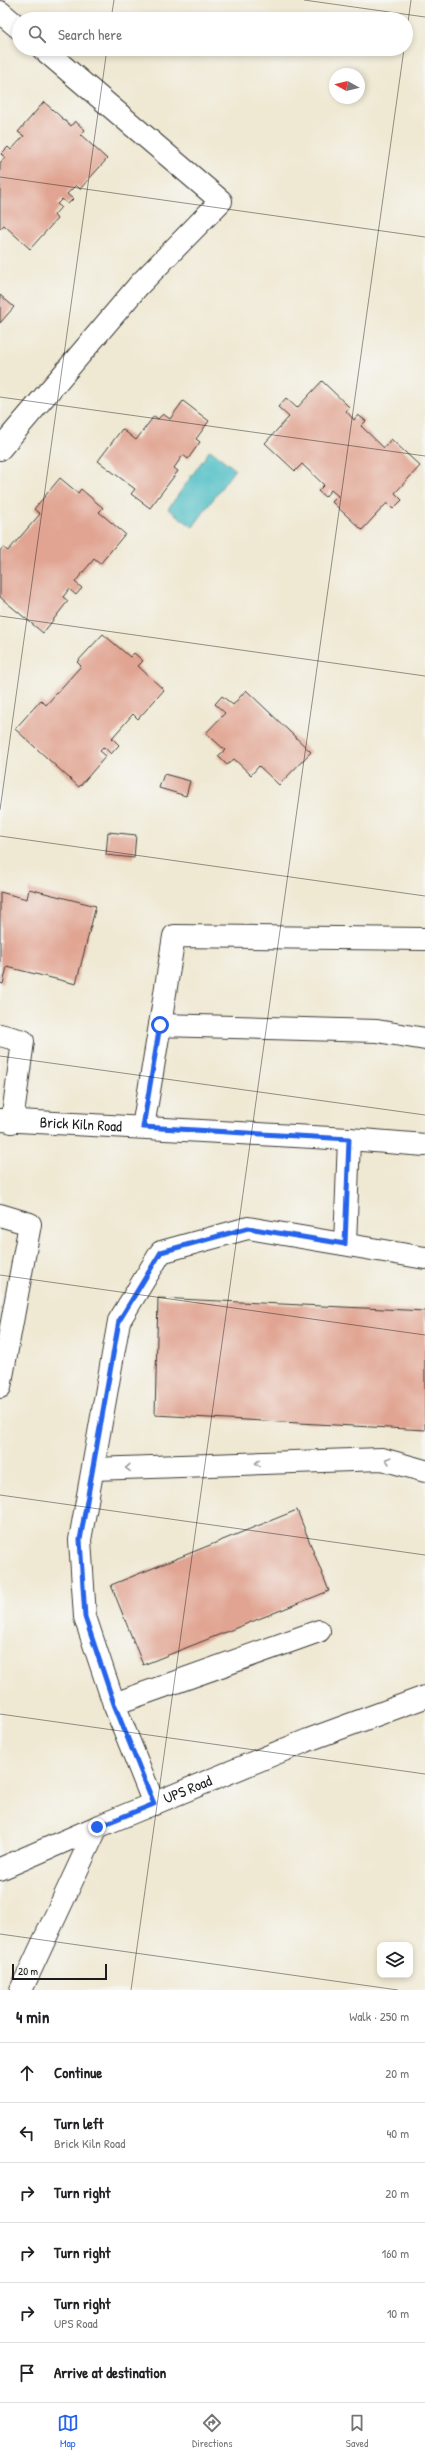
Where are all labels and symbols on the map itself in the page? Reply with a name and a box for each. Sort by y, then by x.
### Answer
north arrow [329,68,365,104]
route start [151,1016,169,1034]
street label: Brick Kiln Road [39,1111,123,1137]
one-way arrow [384,1457,391,1465]
one-way arrow [255,1459,261,1467]
one-way arrow [125,1463,131,1472]
street label: UPS Road [160,1770,215,1808]
route end [88,1818,106,1836]
scale bar [12,1962,107,1981]

